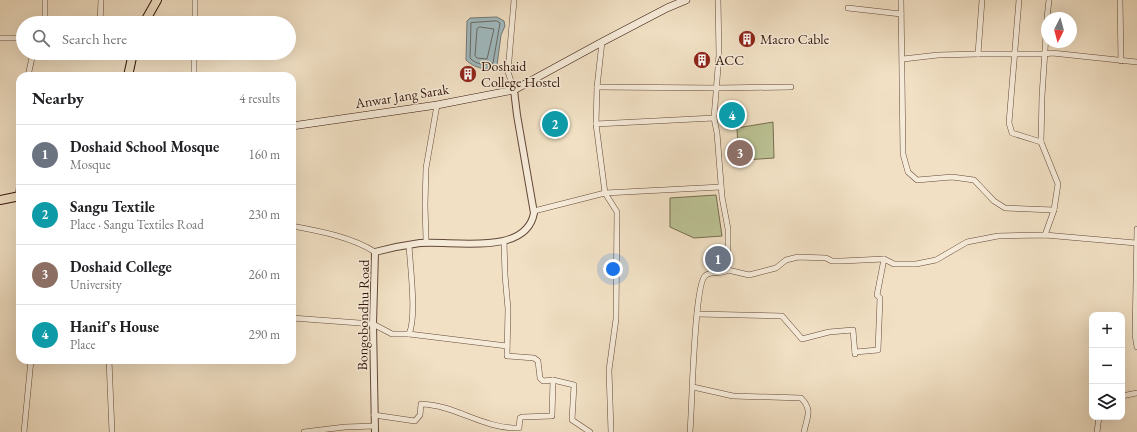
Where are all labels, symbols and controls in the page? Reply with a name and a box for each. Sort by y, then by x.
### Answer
north arrow [1041,12,1077,48]
search box [16,16,296,60]
icon: search [30,27,52,49]
text: Search here [62,29,127,48]
building icon: Macro Cable [737,29,757,49]
place label: Macro Cable [760,30,830,48]
building icon: ACC [692,50,712,70]
place label: ACC [714,51,744,69]
place label: Doshaid College Hostel [481,57,561,91]
building icon: Doshaid College Hostel [458,64,478,84]
street label: Anwar Jang Sarak [353,80,451,112]
text: Nearby [32,87,84,109]
text: 4 results [239,90,280,107]
pin: 4 [719,100,745,130]
pin: 2 [542,109,568,139]
text: Doshaid School Mosque [70,137,219,156]
pin: 3 [727,138,753,168]
text: 1 [42,146,48,163]
text: 160 m [249,146,280,163]
text: Mosque [70,156,111,173]
text: Sangu Textile [70,197,155,216]
text: 2 [42,206,48,223]
text: 230 m [249,206,280,223]
text: Place · Sangu Textiles Road [70,216,204,233]
pin: 1 [705,244,731,274]
text: Doshaid College [70,257,172,276]
street label: Bongobondhu Road [353,259,373,371]
your location [603,259,623,279]
text: 3 [42,266,48,283]
text: 260 m [249,266,280,283]
text: University [70,276,122,293]
map controls [1089,312,1125,420]
button: + [1089,312,1125,348]
text: Hanif's House [70,317,159,336]
text: 4 [42,326,48,343]
text: 290 m [249,326,280,343]
text: Place [70,336,96,353]
button: − [1089,348,1125,384]
button: layers [1089,384,1125,420]

